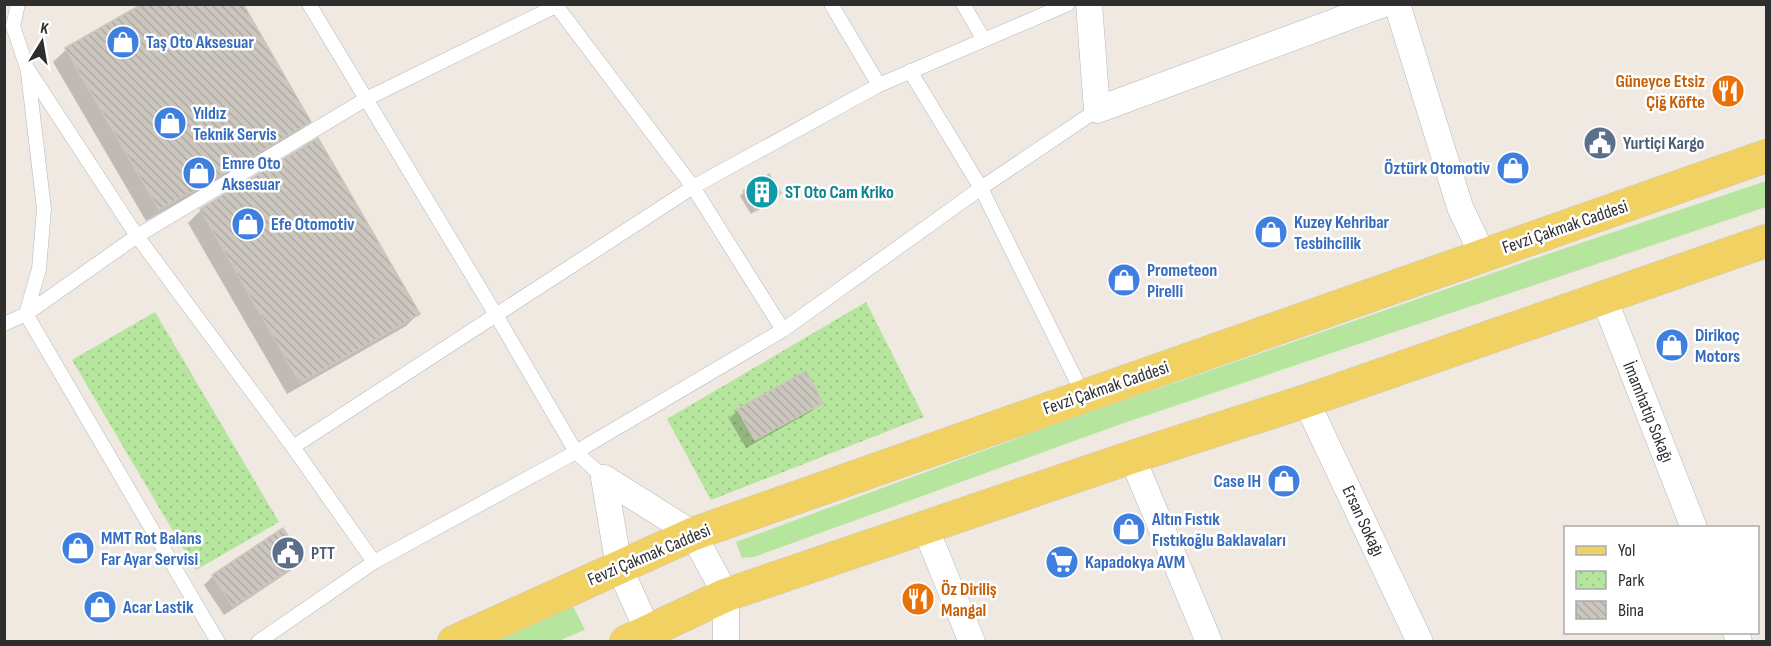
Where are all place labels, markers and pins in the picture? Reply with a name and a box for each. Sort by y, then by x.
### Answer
shop icon: Taş Oto Aksesuar [105,24,141,60]
place label: Taş Oto Aksesuar [146,32,254,53]
place label: Güneyce Etsiz Çiğ Köfte [1615,71,1705,113]
restaurant icon: Güneyce Etsiz Çiğ Köfte [1710,73,1746,109]
place label: Yıldız Teknik Servis [193,103,277,145]
shop icon: Yıldız Teknik Servis [152,105,188,141]
public building icon: Yurtiçi Kargo [1582,125,1618,161]
place label: Yurtiçi Kargo [1623,133,1705,154]
shop icon: Öztürk Otomotiv [1495,150,1531,186]
place label: Emre Oto Aksesuar [221,153,281,195]
shop icon: Emre Oto Aksesuar [181,155,217,191]
place label: Öztürk Otomotiv [1384,158,1490,179]
building icon: ST Oto Cam Kriko [744,174,780,210]
place label: ST Oto Cam Kriko [785,182,894,203]
shop icon: Efe Otomotiv [230,206,266,242]
place label: Kuzey Kehribar Tesbihcilik [1294,212,1390,254]
place label: Efe Otomotiv [271,214,355,235]
shop icon: Kuzey Kehribar Tesbihcilik [1253,214,1289,250]
place label: Prometeon Pirelli [1147,260,1217,302]
shop icon: Prometeon Pirelli [1106,262,1142,298]
place label: Dirikoç Motors [1695,325,1740,367]
shop icon: Dirikoç Motors [1654,327,1690,363]
shop icon: Case IH [1266,463,1302,499]
place label: Case IH [1214,471,1261,492]
place label: Altın Fıstık Fıstıkoğlu Baklavaları [1151,509,1286,551]
shop icon: Altın Fıstık Fıstıkoğlu Baklavaları [1111,511,1147,547]
place label: MMT Rot Balans Far Ayar Servisi [101,528,202,570]
shop icon: MMT Rot Balans Far Ayar Servisi [60,530,96,566]
public building icon: PTT [270,535,306,571]
place label: PTT [311,543,335,564]
supermarket icon: Kapadokya AVM [1044,544,1080,580]
place label: Kapadokya AVM [1085,552,1185,573]
place label: Öz Diriliş Mangal [941,579,997,621]
restaurant icon: Öz Diriliş Mangal [900,581,936,617]
shop icon: Acar Lastik [82,589,118,625]
place label: Acar Lastik [122,597,194,618]

